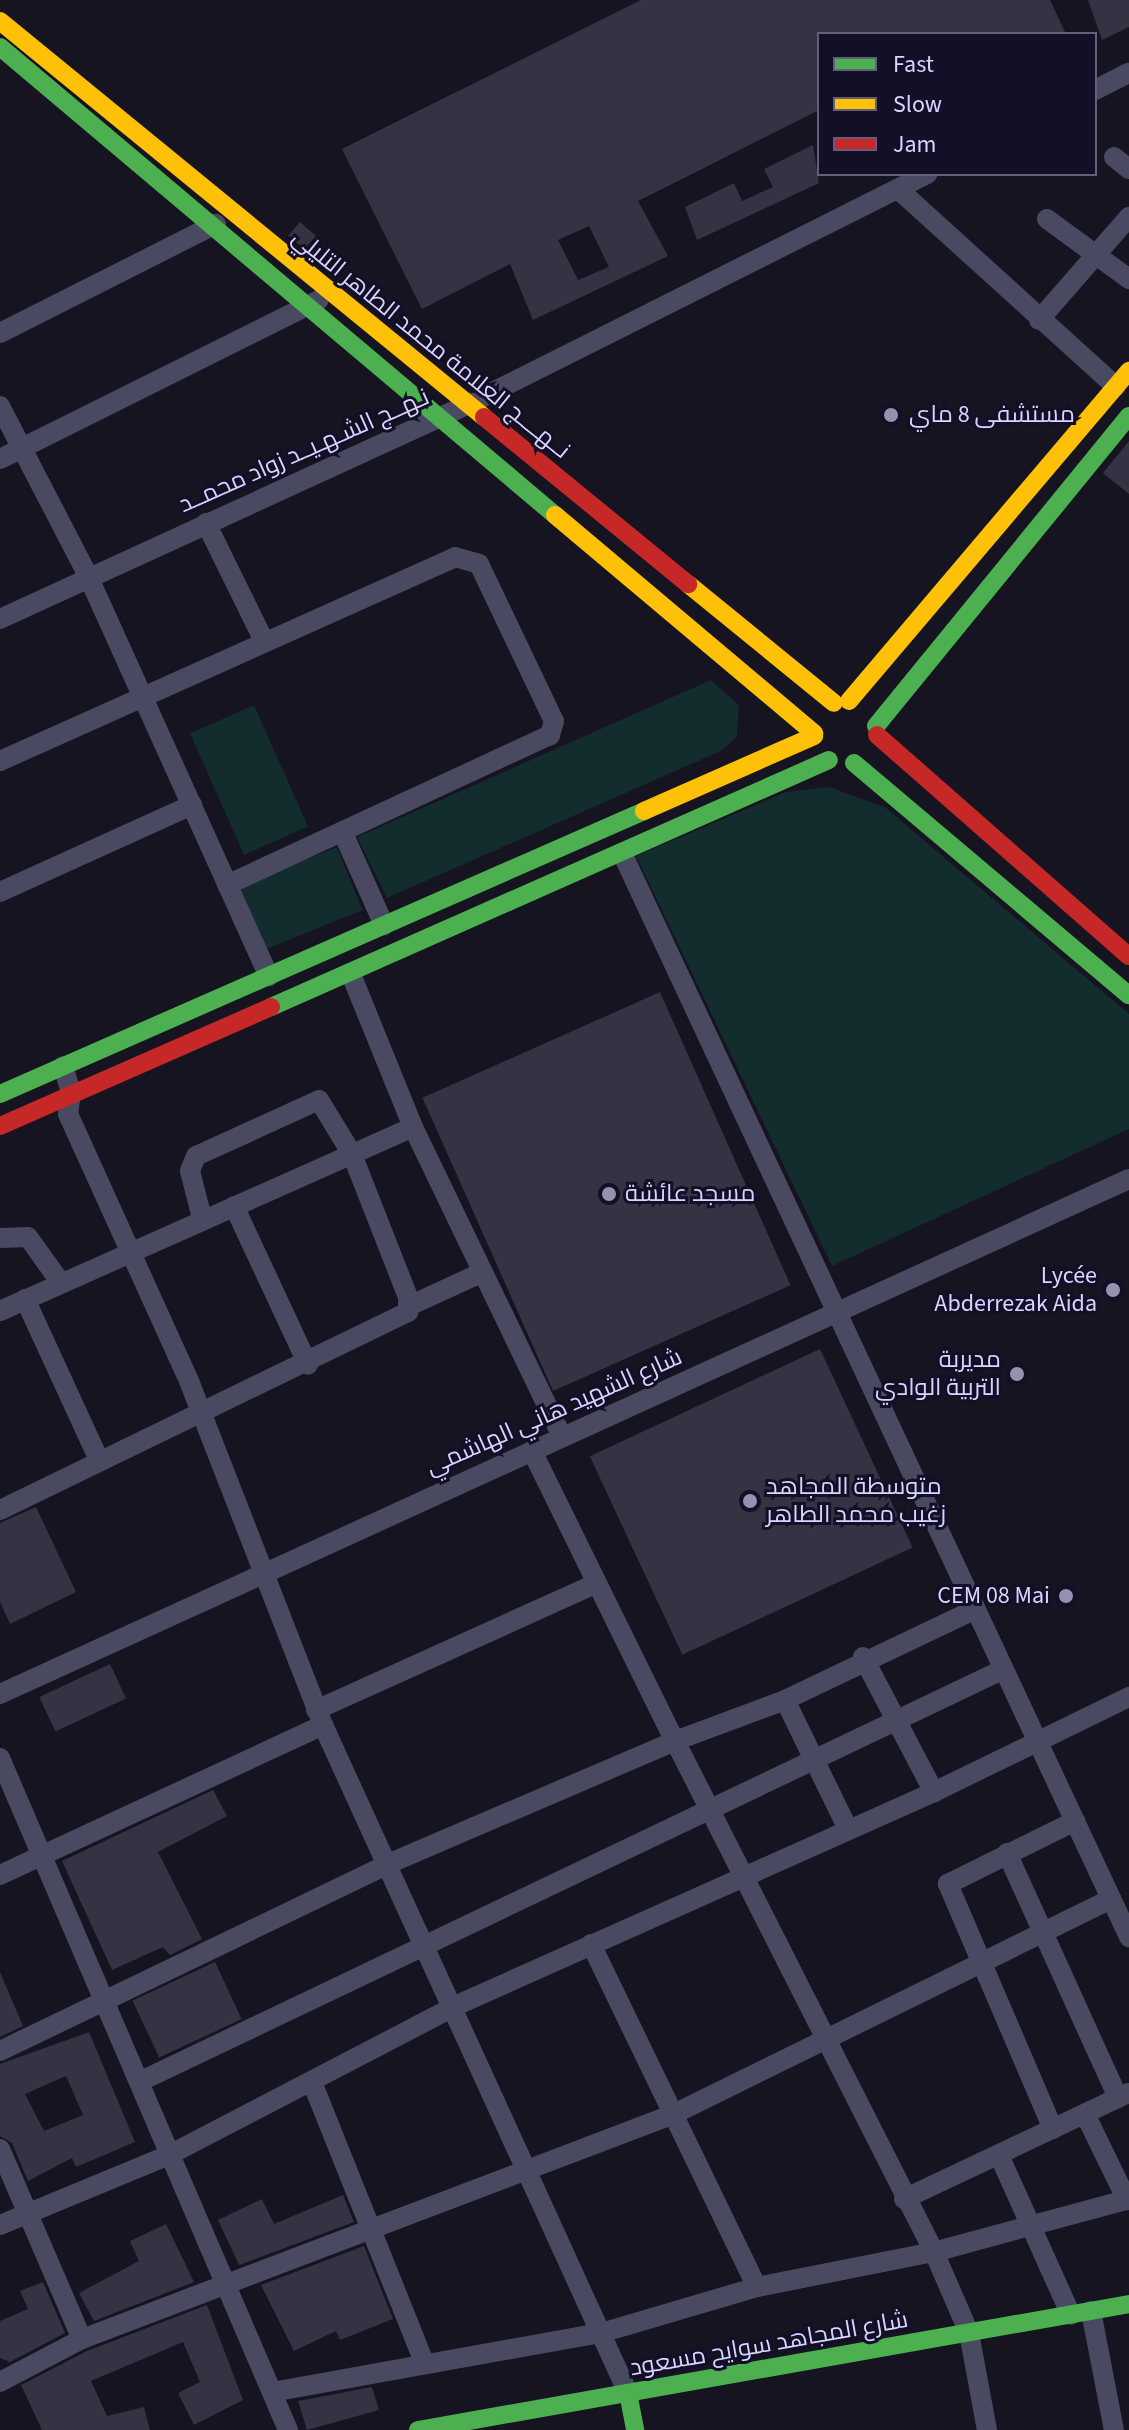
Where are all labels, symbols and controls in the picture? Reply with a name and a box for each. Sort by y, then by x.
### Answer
legend [817,32,1097,176]
text: Fast [893,47,934,82]
text: Slow [893,87,942,122]
text: Jam [893,127,937,162]
street label: نــهــــج العلامة محمد الطاهر التليلي [286,223,576,465]
street label: نـهــج الشـهـيــد زواد محمــد [174,383,434,519]
place label: مستشفى 8 ماي [909,401,1075,429]
marker: مستشفى 8 ماي [880,404,902,426]
place label: مسجد عائشة [625,1180,755,1208]
marker: مسجد عائشة [600,1185,618,1203]
place label: Lycée Abderrezak Aida [934,1262,1097,1318]
marker: Lycée Abderrezak Aida [1104,1281,1122,1299]
street label: شارع الشهيد هاني الهاشمي [421,1342,687,1482]
place label: مديربة التربية الوادي [875,1346,1001,1402]
marker: مديربة التربية الوادي [1008,1365,1026,1383]
place label: متوسطة المجاهد زغيب محمد الطاهر [766,1473,946,1529]
marker: متوسطة المجاهد زغيب محمد الطاهر [741,1492,759,1510]
place label: CEM 08 Mai [937,1582,1050,1610]
marker: CEM 08 Mai [1057,1587,1075,1605]
street label: شارع المجاهد سوايح مسعود [628,2305,910,2383]

